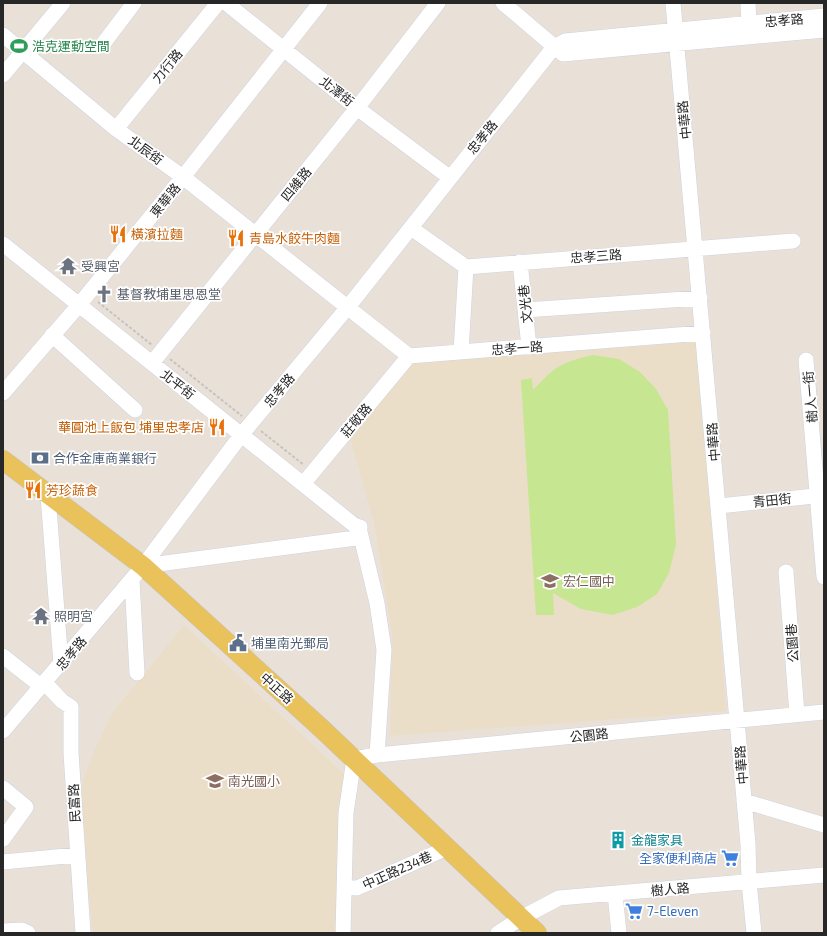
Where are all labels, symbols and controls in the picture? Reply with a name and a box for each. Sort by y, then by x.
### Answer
street label: 忠孝路 [764,10,804,30]
sports icon: 浩克運動空間 [9,36,29,56]
place label: 浩克運動空間 [32,38,110,54]
street label: 力行路 [149,46,185,86]
street label: 北澤街 [317,73,357,109]
street label: 中華路 [674,100,694,140]
street label: 忠孝路 [464,117,500,157]
street label: 北辰街 [126,132,166,168]
street label: 四維路 [278,164,314,204]
street label: 東華路 [147,180,183,220]
restaurant icon: 橫濱拉麵 [108,224,128,244]
place label: 橫濱拉麵 [131,226,183,242]
restaurant icon: 青島水餃牛肉麵 [226,228,246,248]
place label: 青島水餃牛肉麵 [249,230,340,246]
street label: 忠孝三路 [569,246,623,266]
temple icon: 受興宮 [58,256,78,276]
place label: 受興宮 [81,258,120,274]
church icon: 基督教埔里思恩堂 [94,284,114,304]
street label: 文光巷 [515,284,535,324]
place label: 基督教埔里思恩堂 [117,286,221,302]
street label: 忠孝一路 [490,338,544,358]
street label: 北平街 [158,366,198,402]
street label: 忠孝路 [260,370,298,410]
street label: 樹人一街 [800,370,820,424]
street label: 莊敬路 [337,400,375,440]
restaurant icon: 華圓池上飯包 埔里忠孝店 [207,417,227,437]
place label: 華圓池上飯包 埔里忠孝店 [58,419,204,435]
street label: 中華路 [703,422,723,462]
bank icon: 合作金庫商業銀行 [30,448,50,468]
place label: 合作金庫商業銀行 [53,450,157,466]
restaurant icon: 芳珍蔬食 [23,480,43,500]
place label: 芳珍蔬食 [46,482,98,498]
street label: 青田街 [752,490,792,510]
school or university icon: 宏仁國中 [540,571,560,591]
place label: 宏仁國中 [563,573,615,589]
temple icon: 照明宮 [31,606,51,626]
place label: 照明宮 [54,608,93,624]
street label: 公園巷 [783,623,801,663]
street label: 忠孝路 [52,633,90,673]
public building icon: 埔里南光郵局 [228,633,248,653]
place label: 埔里南光郵局 [251,635,329,651]
street label: 中正路 [257,669,297,707]
street label: 公園路 [569,725,609,745]
street label: 中華路 [731,745,751,785]
school or university icon: 南光國小 [205,771,225,791]
place label: 南光國小 [228,773,280,789]
street label: 民富路 [65,783,83,823]
building icon: 金龍家具 [608,830,628,850]
place label: 金龍家具 [631,832,683,848]
street label: 中正路234巷 [360,848,434,892]
supermarket icon: 全家便利商店 [720,848,740,868]
place label: 全家便利商店 [639,850,717,866]
street label: 樹人路 [650,879,690,899]
supermarket icon: 7-Eleven [624,901,644,921]
place label: 7-Eleven [647,903,699,919]

